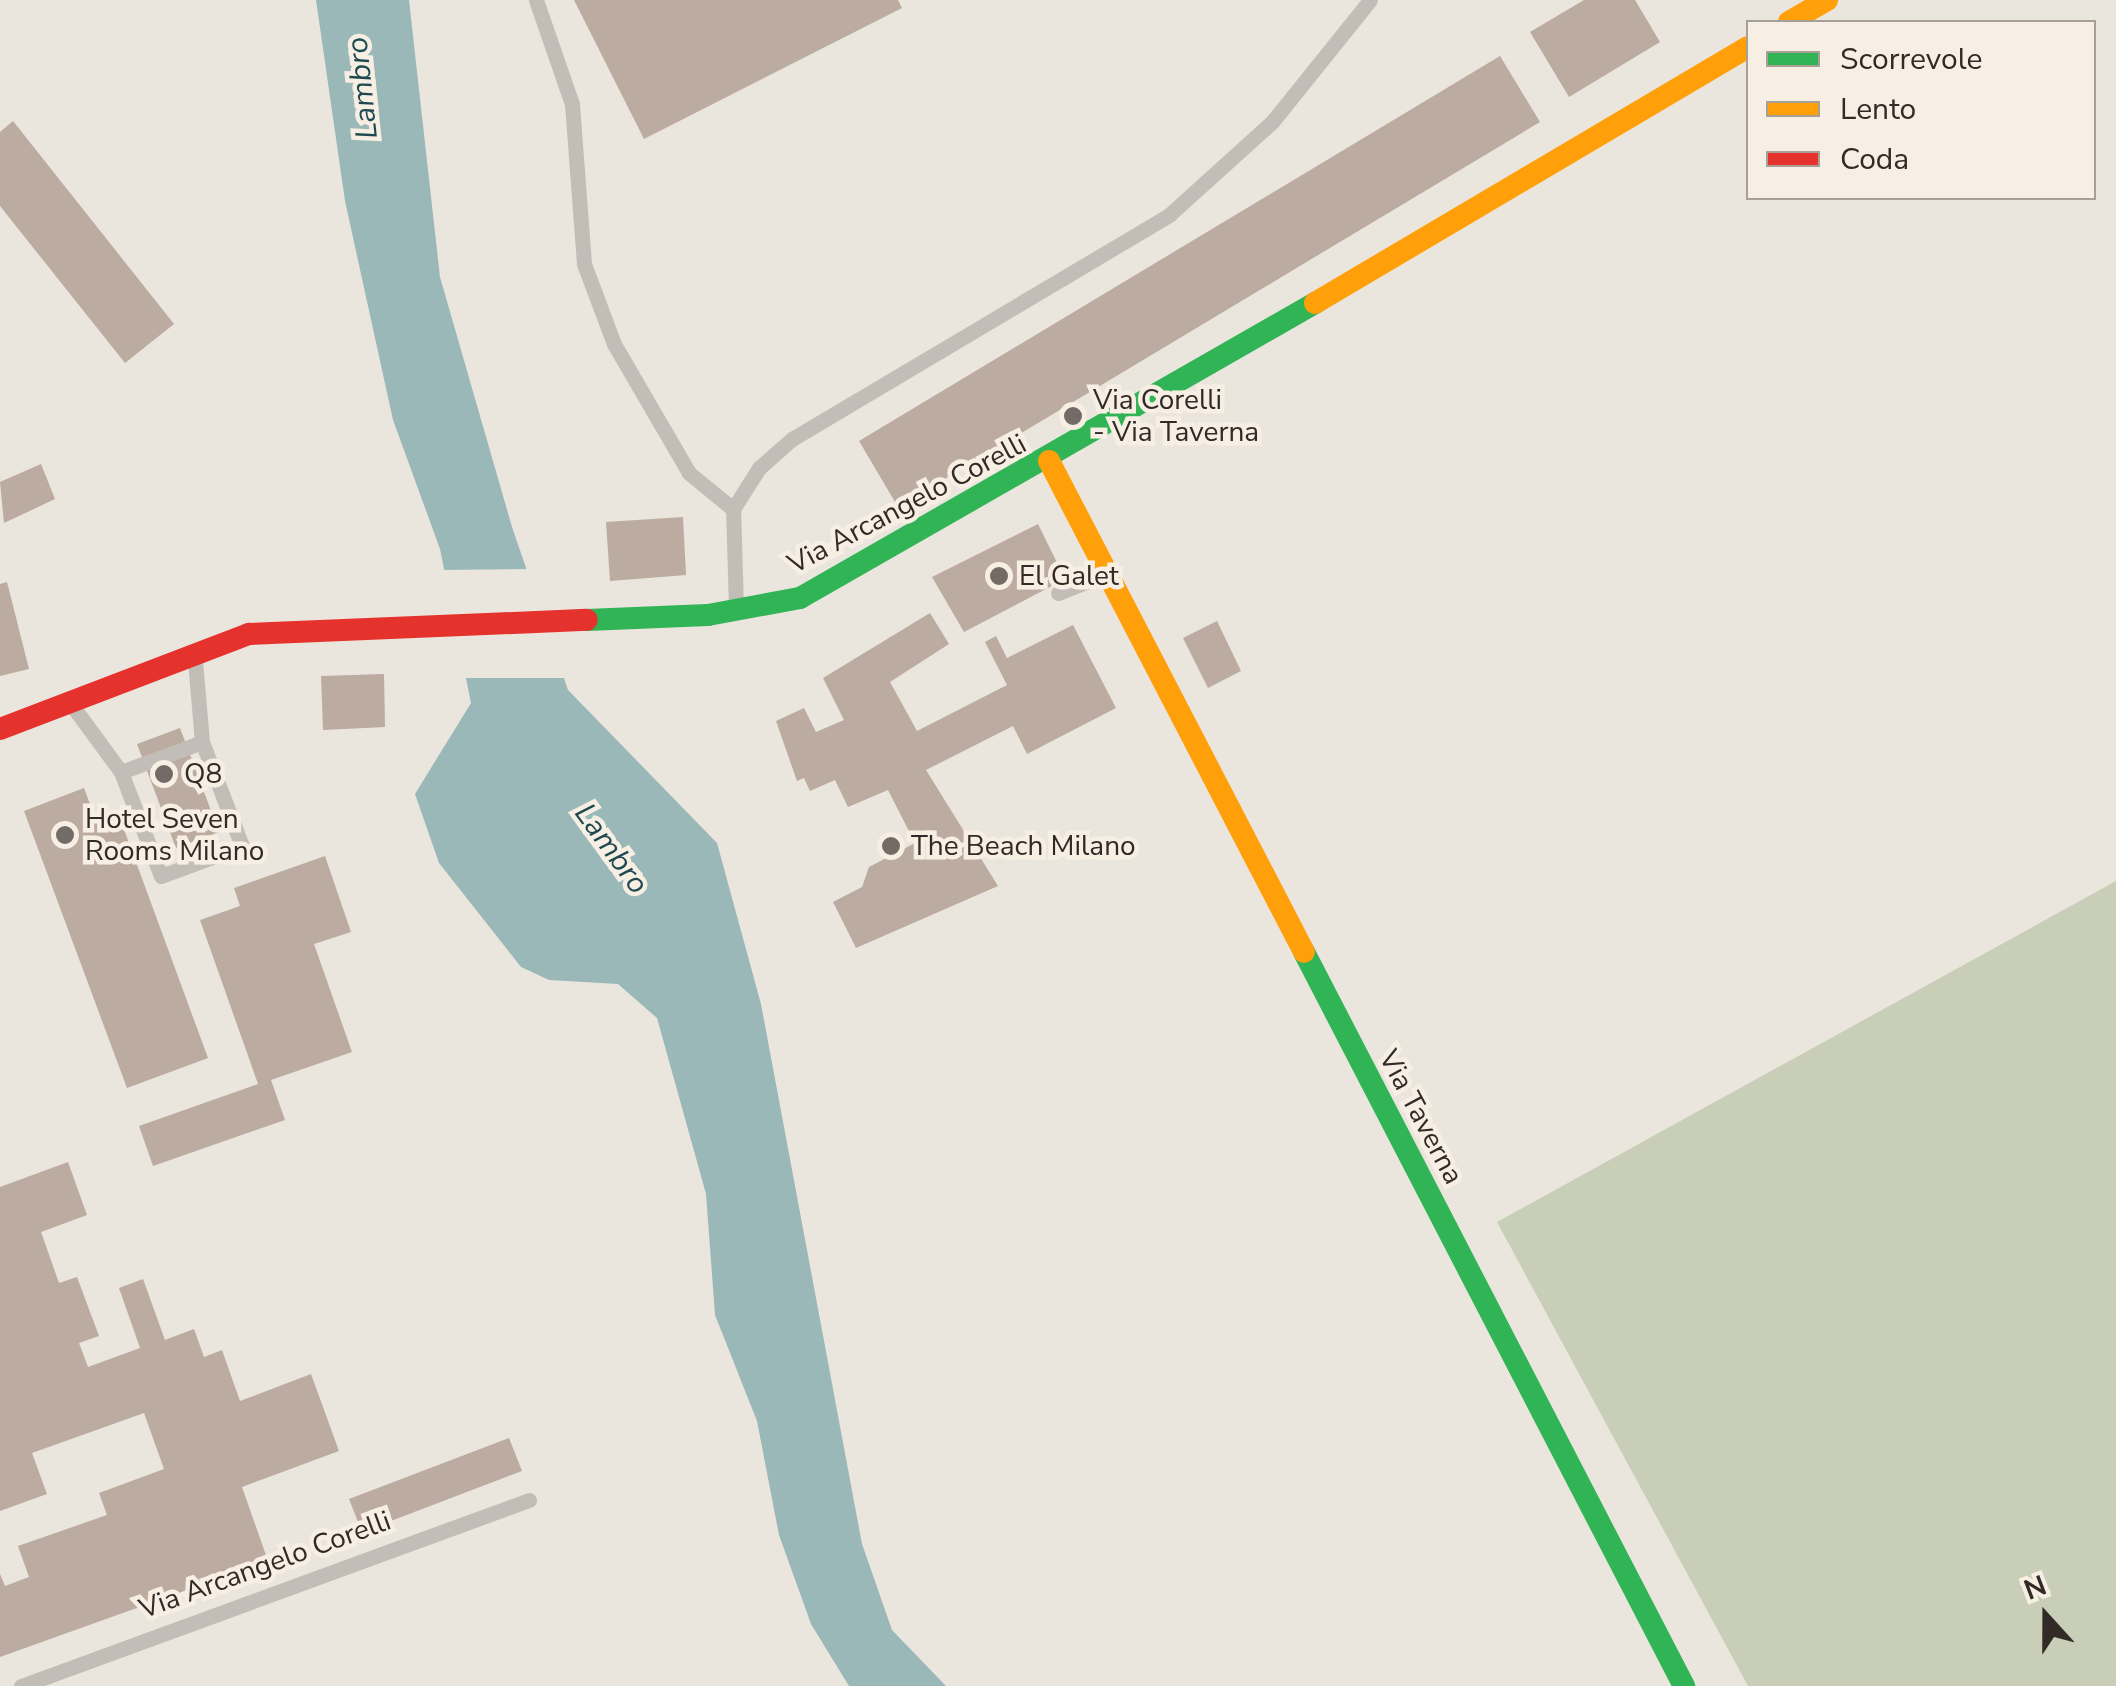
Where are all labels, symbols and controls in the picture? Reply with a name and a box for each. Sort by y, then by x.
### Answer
legend [1746,20,2096,200]
water label: Lambro [340,35,386,141]
text: Scorrevole [1840,39,1982,80]
text: Lento [1840,89,1916,130]
text: Coda [1840,139,1909,180]
place label: Via Corelli - Via Taverna [1093,383,1259,449]
marker: Via Corelli - Via Taverna [1062,405,1084,427]
street label: Via Arcangelo Corelli [782,427,1032,581]
place label: El Galet [1019,559,1119,593]
marker: El Galet [988,565,1010,587]
place label: Q8 [184,757,222,791]
marker: Q8 [153,763,175,785]
water label: Lambro [566,797,656,901]
place label: Hotel Seven Rooms Milano [85,802,264,868]
marker: Hotel Seven Rooms Milano [54,824,76,846]
place label: The Beach Milano [911,829,1136,863]
marker: The Beach Milano [880,835,902,857]
street label: Via Taverna [1372,1044,1470,1190]
street label: Via Arcangelo Corelli [135,1504,395,1626]
north arrow [1996,1566,2096,1666]
text: N [2019,1567,2052,1609]

